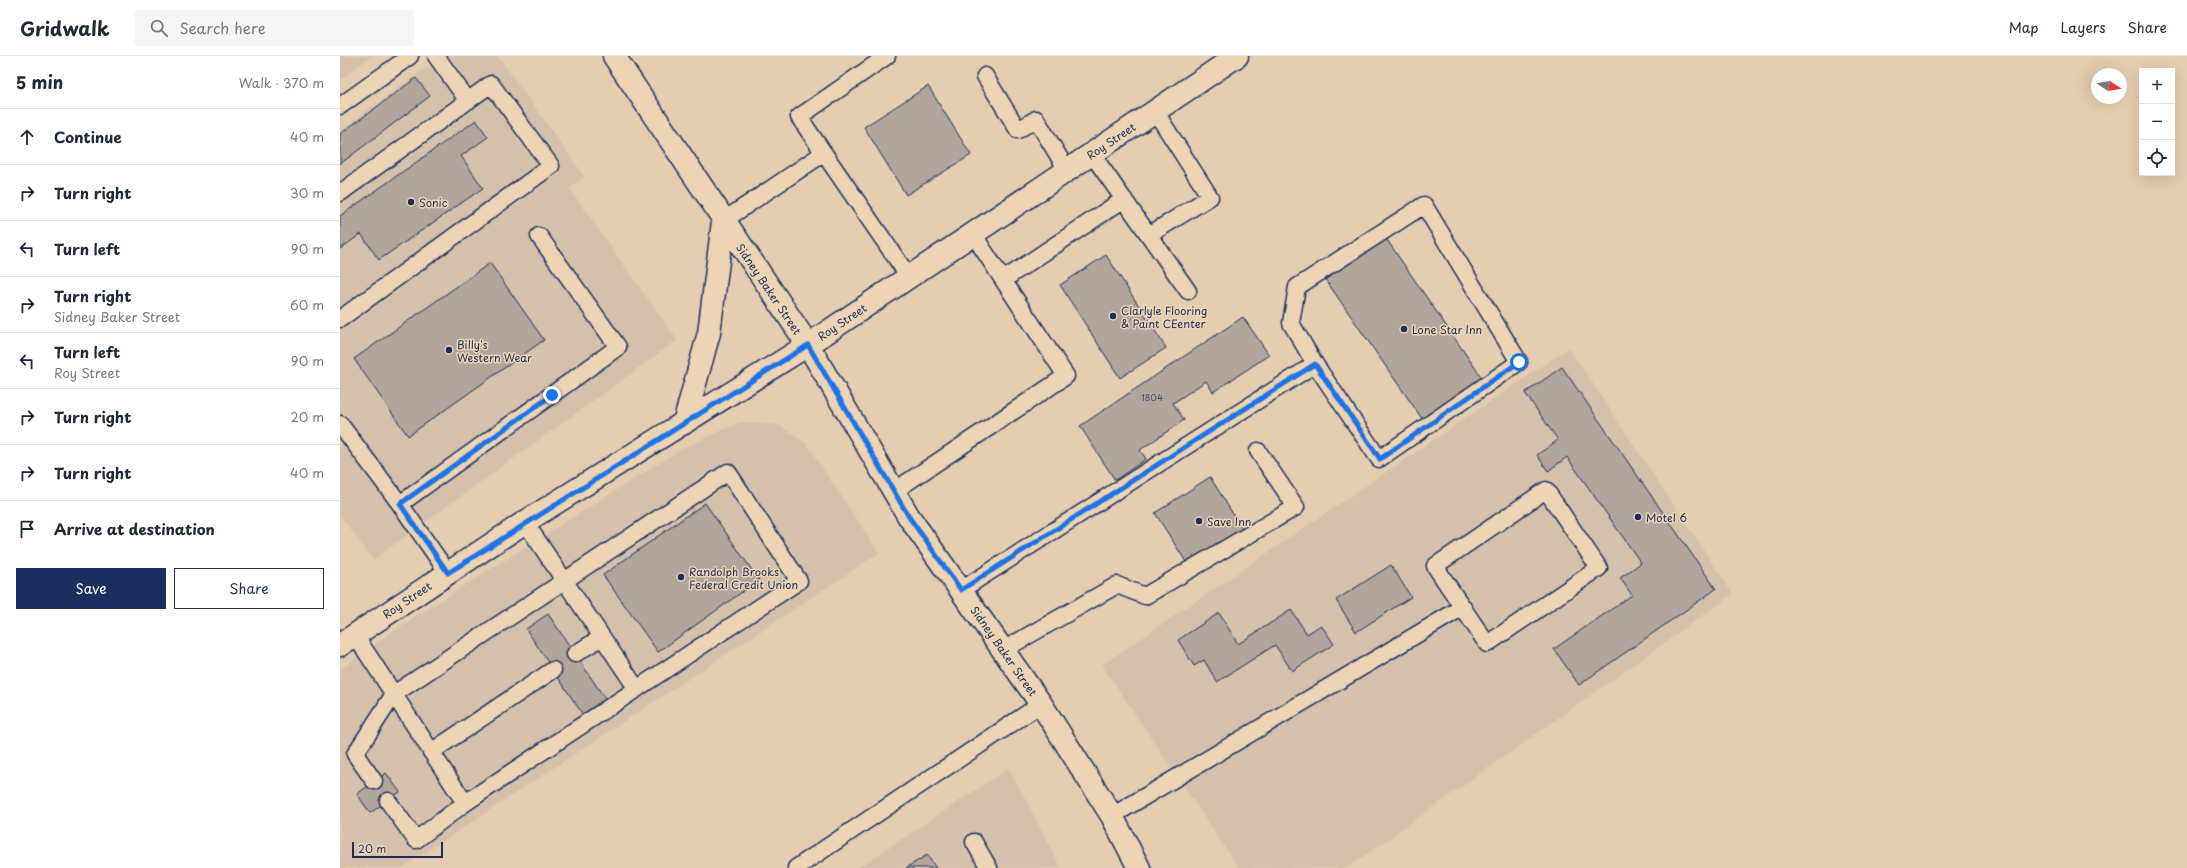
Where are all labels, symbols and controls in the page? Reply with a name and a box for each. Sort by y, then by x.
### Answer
search box [134,10,414,46]
text: Gridwalk [20,14,110,42]
text: Search here [180,16,265,39]
icon: search [148,17,170,39]
text: Map [2009,17,2039,38]
text: Layers [2061,17,2106,38]
text: Share [2128,17,2167,38]
north arrow [2091,68,2127,104]
map controls [2139,68,2175,176]
button: + [2139,68,2175,104]
text: 5 min [16,69,63,95]
text: Walk · 370 m [239,73,324,92]
button: − [2139,104,2175,140]
street label: Roy Street [1083,118,1139,164]
text: Continue [54,125,122,148]
icon: ahead [16,126,38,148]
text: 40 m [290,127,324,146]
button: locate [2139,140,2175,176]
text: Turn right [54,181,131,204]
icon: right [16,182,38,204]
text: 30 m [290,183,324,202]
place label: Sonic [419,194,448,211]
marker: Sonic [406,197,416,207]
text: Turn left [54,237,120,260]
icon: left [16,238,38,260]
text: 90 m [291,239,324,258]
street label: Sidney Baker Street [732,240,806,338]
text: Turn right [54,284,131,307]
icon: right [16,294,38,316]
text: 60 m [290,295,324,314]
street label: Roy Street [814,299,870,345]
place label: Clarlyle Flooring & Paint CEenter [1121,302,1207,332]
text: Sidney Baker Street [54,307,180,326]
marker: Clarlyle Flooring & Paint CEenter [1108,311,1118,321]
place label: Lone Star Inn [1412,321,1482,338]
marker: Lone Star Inn [1399,324,1409,334]
place label: Billy's Western Wear [457,336,532,366]
text: Turn left [54,340,120,363]
marker: Billy's Western Wear [444,345,454,355]
icon: left [16,350,38,372]
text: 90 m [291,351,324,370]
route start [1510,353,1528,371]
text: Roy Street [54,363,120,382]
route end [543,386,561,404]
house number: 1804 [1141,390,1163,404]
text: Turn right [54,405,131,428]
icon: right [16,406,38,428]
text: 20 m [290,407,324,426]
text: Turn right [54,461,131,484]
icon: right [16,462,38,484]
text: 40 m [290,463,324,482]
place label: Motel 6 [1646,509,1687,526]
marker: Motel 6 [1633,512,1643,522]
place label: Save Inn [1207,513,1251,530]
marker: Save Inn [1194,516,1204,526]
text: Arrive at destination [54,517,215,540]
icon: arrive [16,518,38,540]
place label: Randolph Brooks Federal Credit Union [689,563,798,593]
button: Save [16,568,166,609]
button: Share [174,568,324,609]
marker: Randolph Brooks Federal Credit Union [676,572,686,582]
street label: Roy Street [379,577,435,623]
street label: Sidney Baker Street [966,602,1042,700]
scale bar [352,840,443,859]
text: 20 m [358,840,386,857]

